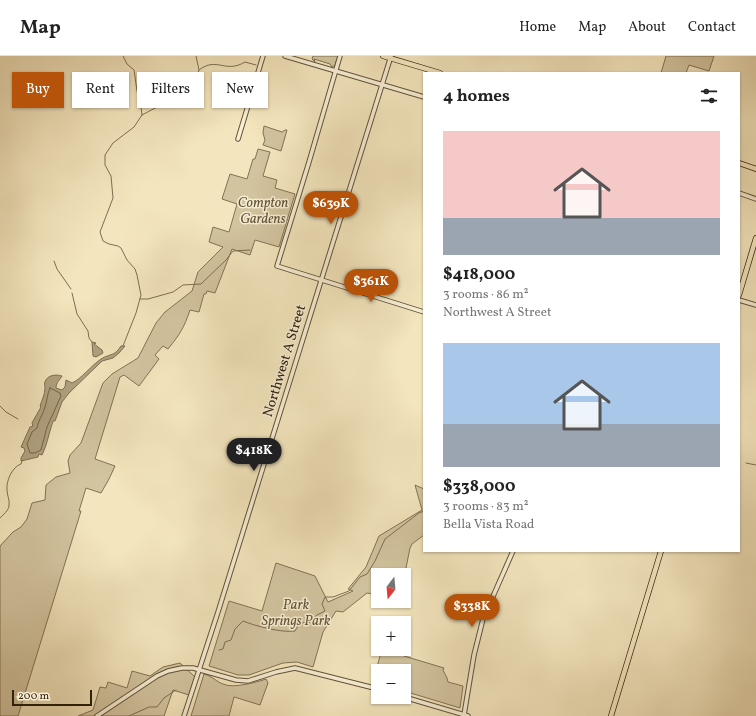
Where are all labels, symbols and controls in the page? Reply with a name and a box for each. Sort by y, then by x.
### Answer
text: Map [20,15,61,41]
text: Home [519,18,556,37]
text: Map [578,18,606,37]
text: About [628,18,666,37]
text: Contact [688,18,736,37]
chip: Buy [12,72,64,108]
chip: Rent [72,72,129,108]
chip: Filters [137,72,204,108]
chip: New [212,72,268,108]
text: 4 homes [443,85,510,108]
icon: filters [698,85,720,107]
icon: home [546,157,618,229]
pin: $639K [303,191,359,225]
park label: Compton Gardens [238,194,288,229]
text: $639K [312,195,350,213]
text: $418,000 [443,263,515,286]
pin: $361K [343,269,399,303]
text: $361K [353,273,389,291]
text: 3 rooms · 86 m² [443,286,528,304]
street label: Northwest A Street [259,302,311,420]
text: Northwest A Street [443,304,551,322]
icon: home [546,369,618,441]
pin: $418K [226,438,282,472]
text: $418K [236,442,272,460]
text: $338,000 [443,475,515,498]
text: 3 rooms · 83 m² [443,498,529,516]
text: Bella Vista Road [443,516,534,534]
north arrow [371,568,411,608]
map controls [371,568,411,704]
pin: $338K [444,594,500,628]
park label: Park Springs Park [261,596,331,631]
text: $338K [454,598,490,616]
button: + [371,616,411,656]
button: − [371,664,411,704]
scale bar [12,688,92,707]
text: 200 m [18,689,49,704]

